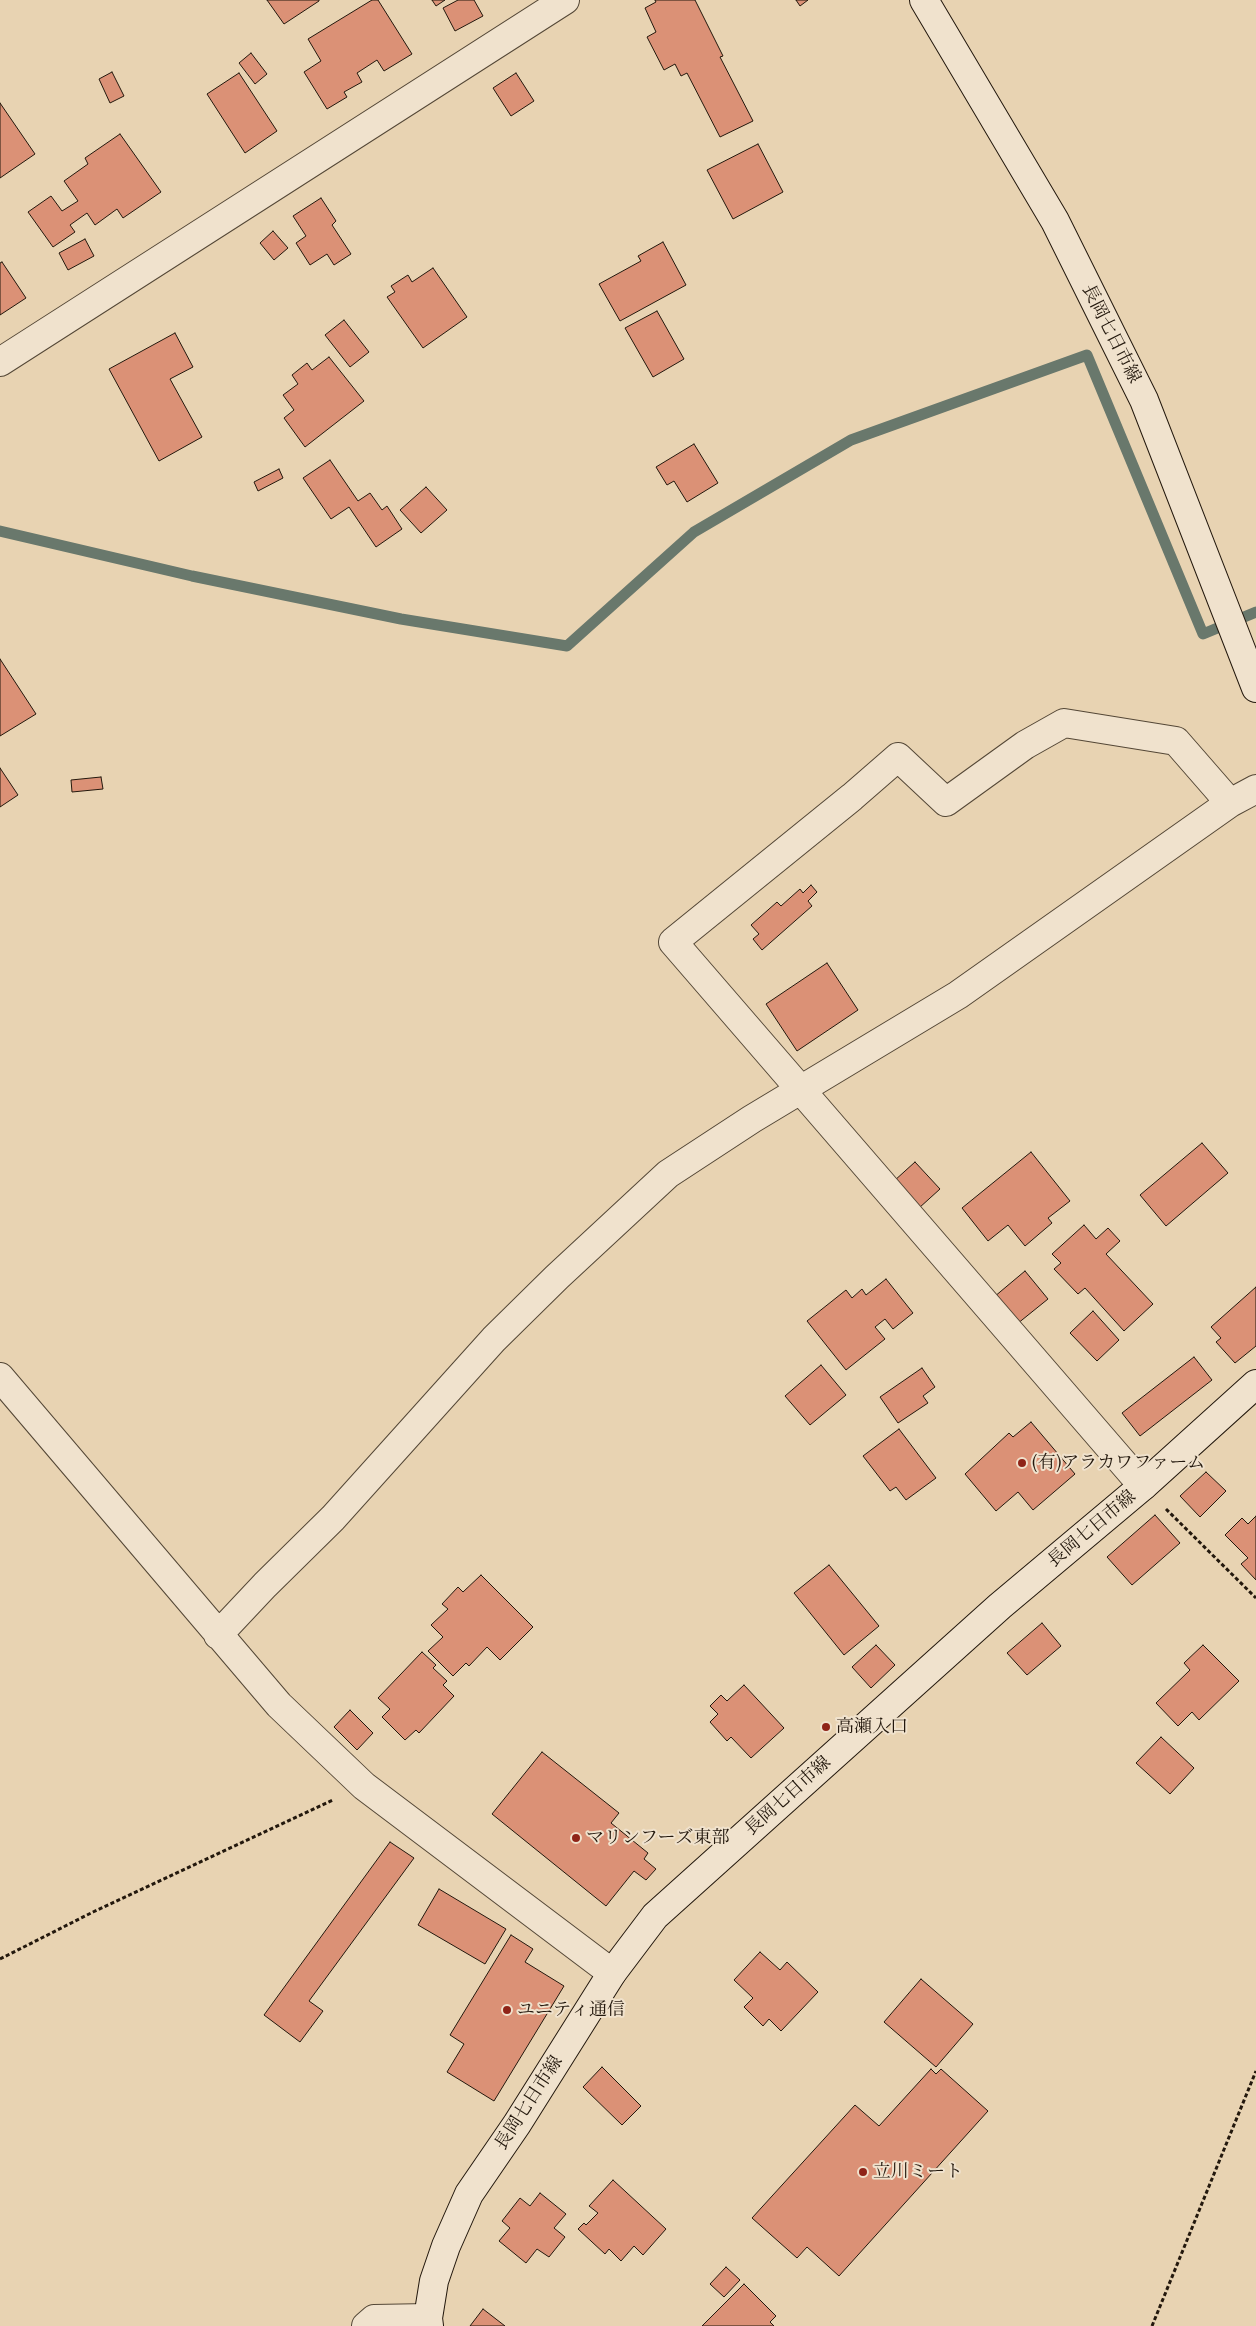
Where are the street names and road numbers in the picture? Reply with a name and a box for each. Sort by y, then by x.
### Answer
street label: 長岡七日市線 [1077,281,1145,387]
street label: 長岡七日市線 [1044,1486,1140,1572]
street label: 長岡七日市線 [741,1752,835,1840]
street label: 長岡七日市線 [491,2052,567,2154]

